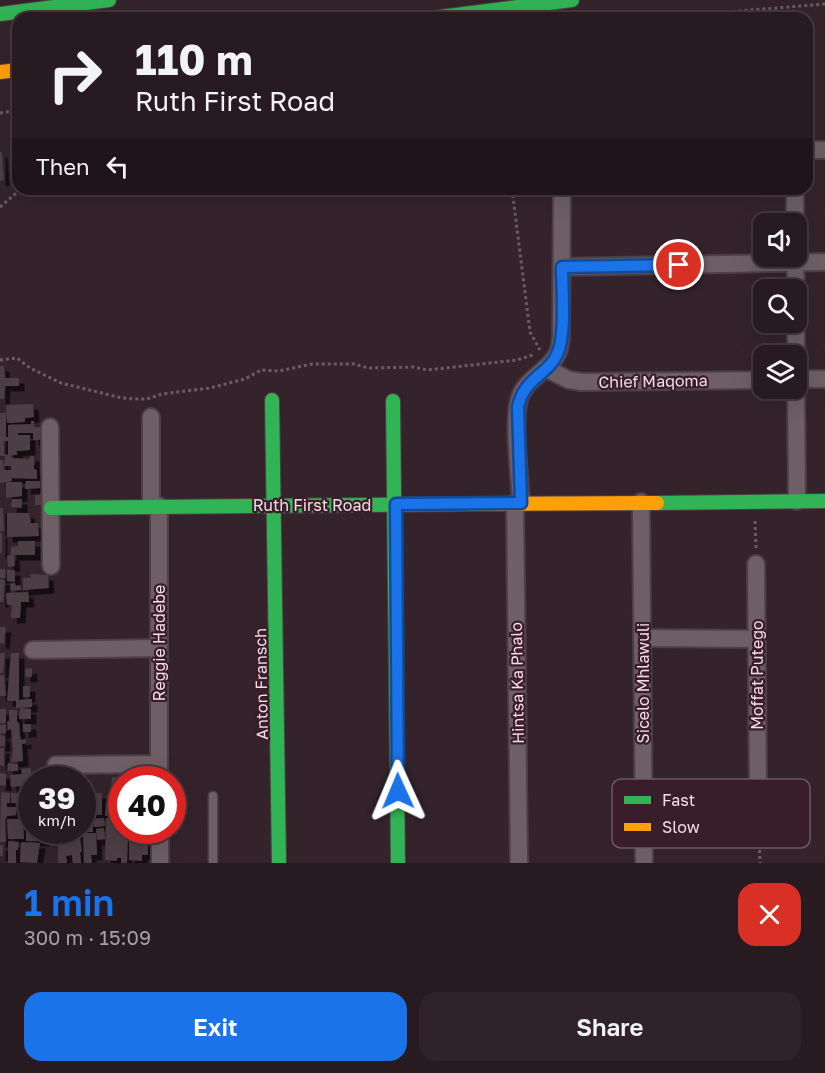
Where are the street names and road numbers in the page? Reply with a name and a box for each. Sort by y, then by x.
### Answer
street label: Chief Maqoma [598,370,708,392]
street label: Ruth First Road [253,495,371,515]
street label: Reggie Hadebe [149,585,169,701]
street label: Moffat Putego [747,620,767,730]
street label: Hintsa Ka Phalo [506,622,528,744]
street label: Sicelo Mhlawuli [633,623,653,743]
street label: Anton Fransch [250,628,272,740]

